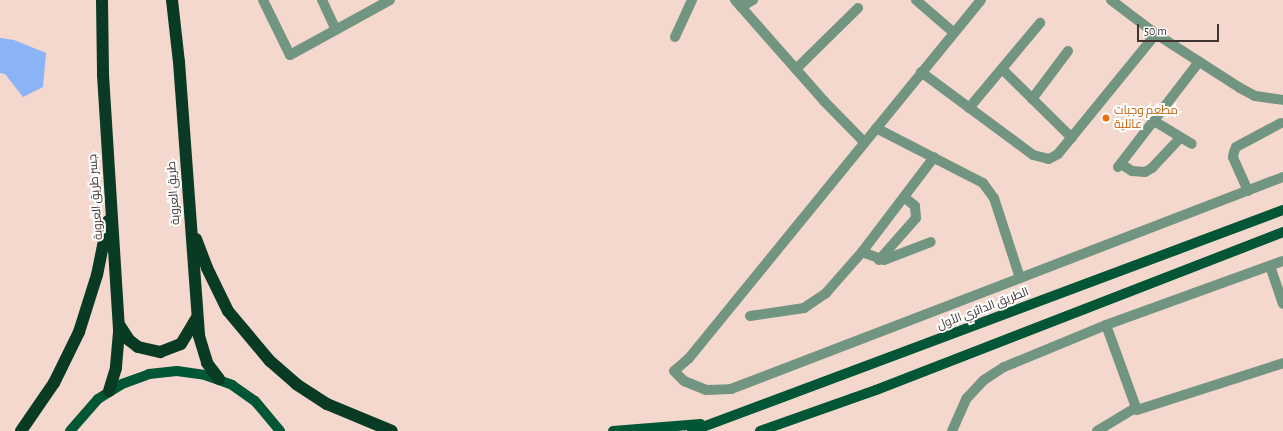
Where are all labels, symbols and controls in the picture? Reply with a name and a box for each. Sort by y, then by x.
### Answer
scale bar [1139,16,1221,42]
text: 50 m [1144,25,1167,37]
place label: مطعم وجبات عائلية [1114,104,1178,132]
marker: مطعم وجبات عائلية [1101,113,1111,123]
street label: جسر طريق العروبة [86,154,106,240]
street label: طريق العروبة [165,161,183,225]
street label: الطريق الدائري الأول [935,285,1031,333]

